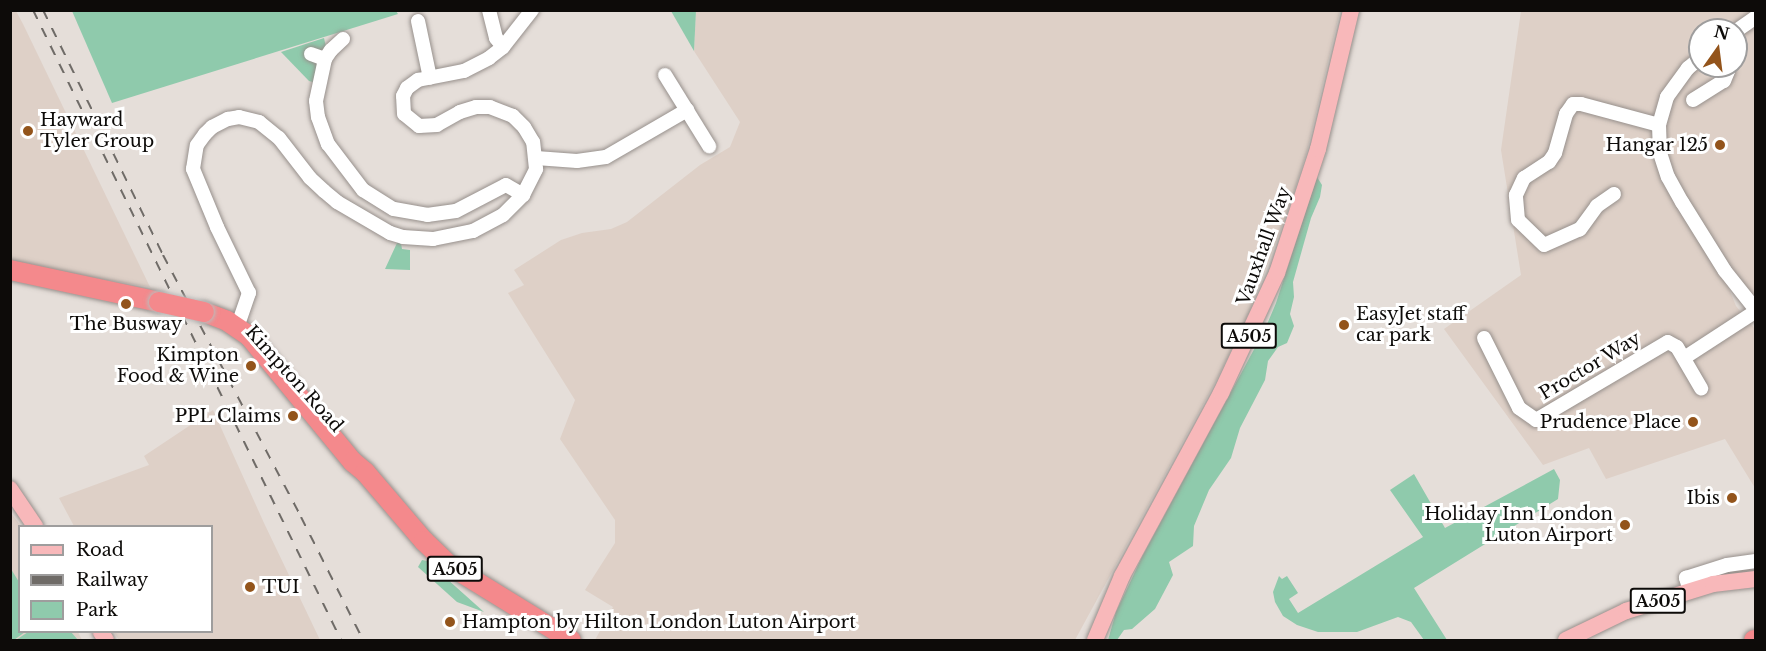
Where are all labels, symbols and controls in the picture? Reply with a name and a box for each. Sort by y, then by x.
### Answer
north arrow [1688,18,1748,78]
text: N [1712,21,1732,44]
place label: Hayward Tyler Group [40,110,155,152]
marker: Hayward Tyler Group [21,124,35,138]
place label: Hangar 125 [1605,134,1708,156]
marker: Hangar 125 [1713,138,1727,152]
street label: Vauxhall Way [1232,183,1296,309]
marker: The Busway [119,297,133,311]
place label: EasyJet staff car park [1356,304,1465,346]
place label: The Busway [70,313,182,335]
marker: EasyJet staff car park [1337,318,1351,332]
street label: Kimpton Road [241,321,347,437]
road number: A505 [1220,323,1278,349]
street label: Proctor Way [1535,327,1645,405]
place label: Kimpton Food & Wine [116,345,239,388]
marker: Kimpton Food & Wine [244,359,258,373]
place label: PPL Claims [174,405,281,427]
marker: PPL Claims [286,409,300,423]
place label: Prudence Place [1540,411,1681,433]
marker: Prudence Place [1686,415,1700,429]
place label: Ibis [1686,487,1720,509]
marker: Ibis [1725,491,1739,505]
place label: Holiday Inn London Luton Airport [1424,504,1613,546]
marker: Holiday Inn London Luton Airport [1618,518,1632,532]
legend [18,525,213,633]
text: Road [76,539,124,561]
road number: A505 [426,556,484,582]
text: Railway [76,569,148,591]
place label: TUI [262,576,299,598]
marker: TUI [243,580,257,594]
road number: A505 [1630,588,1686,614]
text: Park [76,599,118,621]
place label: Hampton by Hilton London Luton Airport [462,611,857,633]
marker: Hampton by Hilton London Luton Airport [443,615,457,629]

